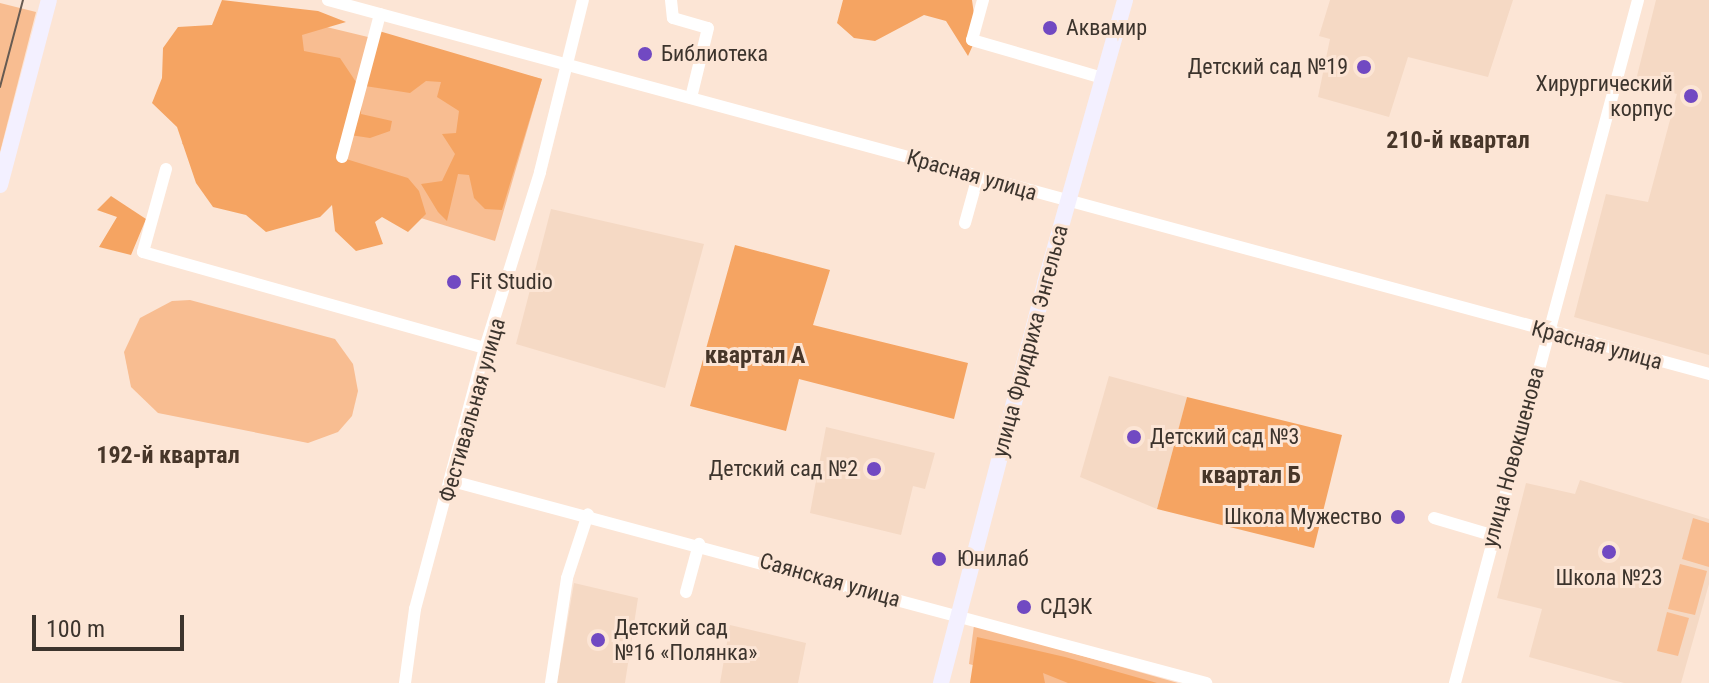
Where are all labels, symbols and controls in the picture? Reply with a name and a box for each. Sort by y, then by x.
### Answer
place label: Аквамир [1066,15,1147,41]
marker: Аквамир [1041,19,1059,37]
place label: Библиотека [661,41,768,67]
marker: Библиотека [636,45,654,63]
place label: Детский сад №19 [1188,54,1348,80]
marker: Детский сад №19 [1355,58,1373,76]
place label: Хирургический корпус [1536,70,1673,122]
marker: Хирургический корпус [1680,85,1702,107]
district label: 210-й квартал [1386,127,1530,155]
street label: Красная улица [904,144,1040,206]
street label: улица Фридриха Энгельса [986,222,1074,460]
place label: Fit Studio [470,269,553,295]
marker: Fit Studio [445,273,463,291]
street label: Фестивальная улица [433,315,511,505]
street label: Красная улица [1529,315,1665,375]
district label: квартал А [705,342,805,370]
street label: улица Новокшенова [1476,364,1550,550]
place label: Детский сад №3 [1150,424,1299,450]
marker: Детский сад №3 [1125,428,1143,446]
district label: 192-й квартал [96,442,240,470]
place label: Детский сад №2 [709,456,858,482]
marker: Детский сад №2 [865,460,883,478]
district label: квартал Б [1201,462,1301,490]
place label: Школа Мужество [1224,504,1382,530]
marker: Школа Мужество [1389,508,1407,526]
marker: Школа №23 [1600,543,1618,561]
place label: Юнилаб [957,546,1029,572]
street label: Саянская улица [757,547,903,613]
marker: Юнилаб [928,548,950,570]
place label: Школа №23 [1555,565,1663,591]
place label: СДЭК [1040,594,1092,620]
marker: СДЭК [1015,598,1033,616]
scale bar [36,599,188,649]
place label: Детский сад №16 «Полянка» [614,614,757,666]
text: 100 m [46,615,105,643]
marker: Детский сад №16 «Полянка» [589,631,607,649]

